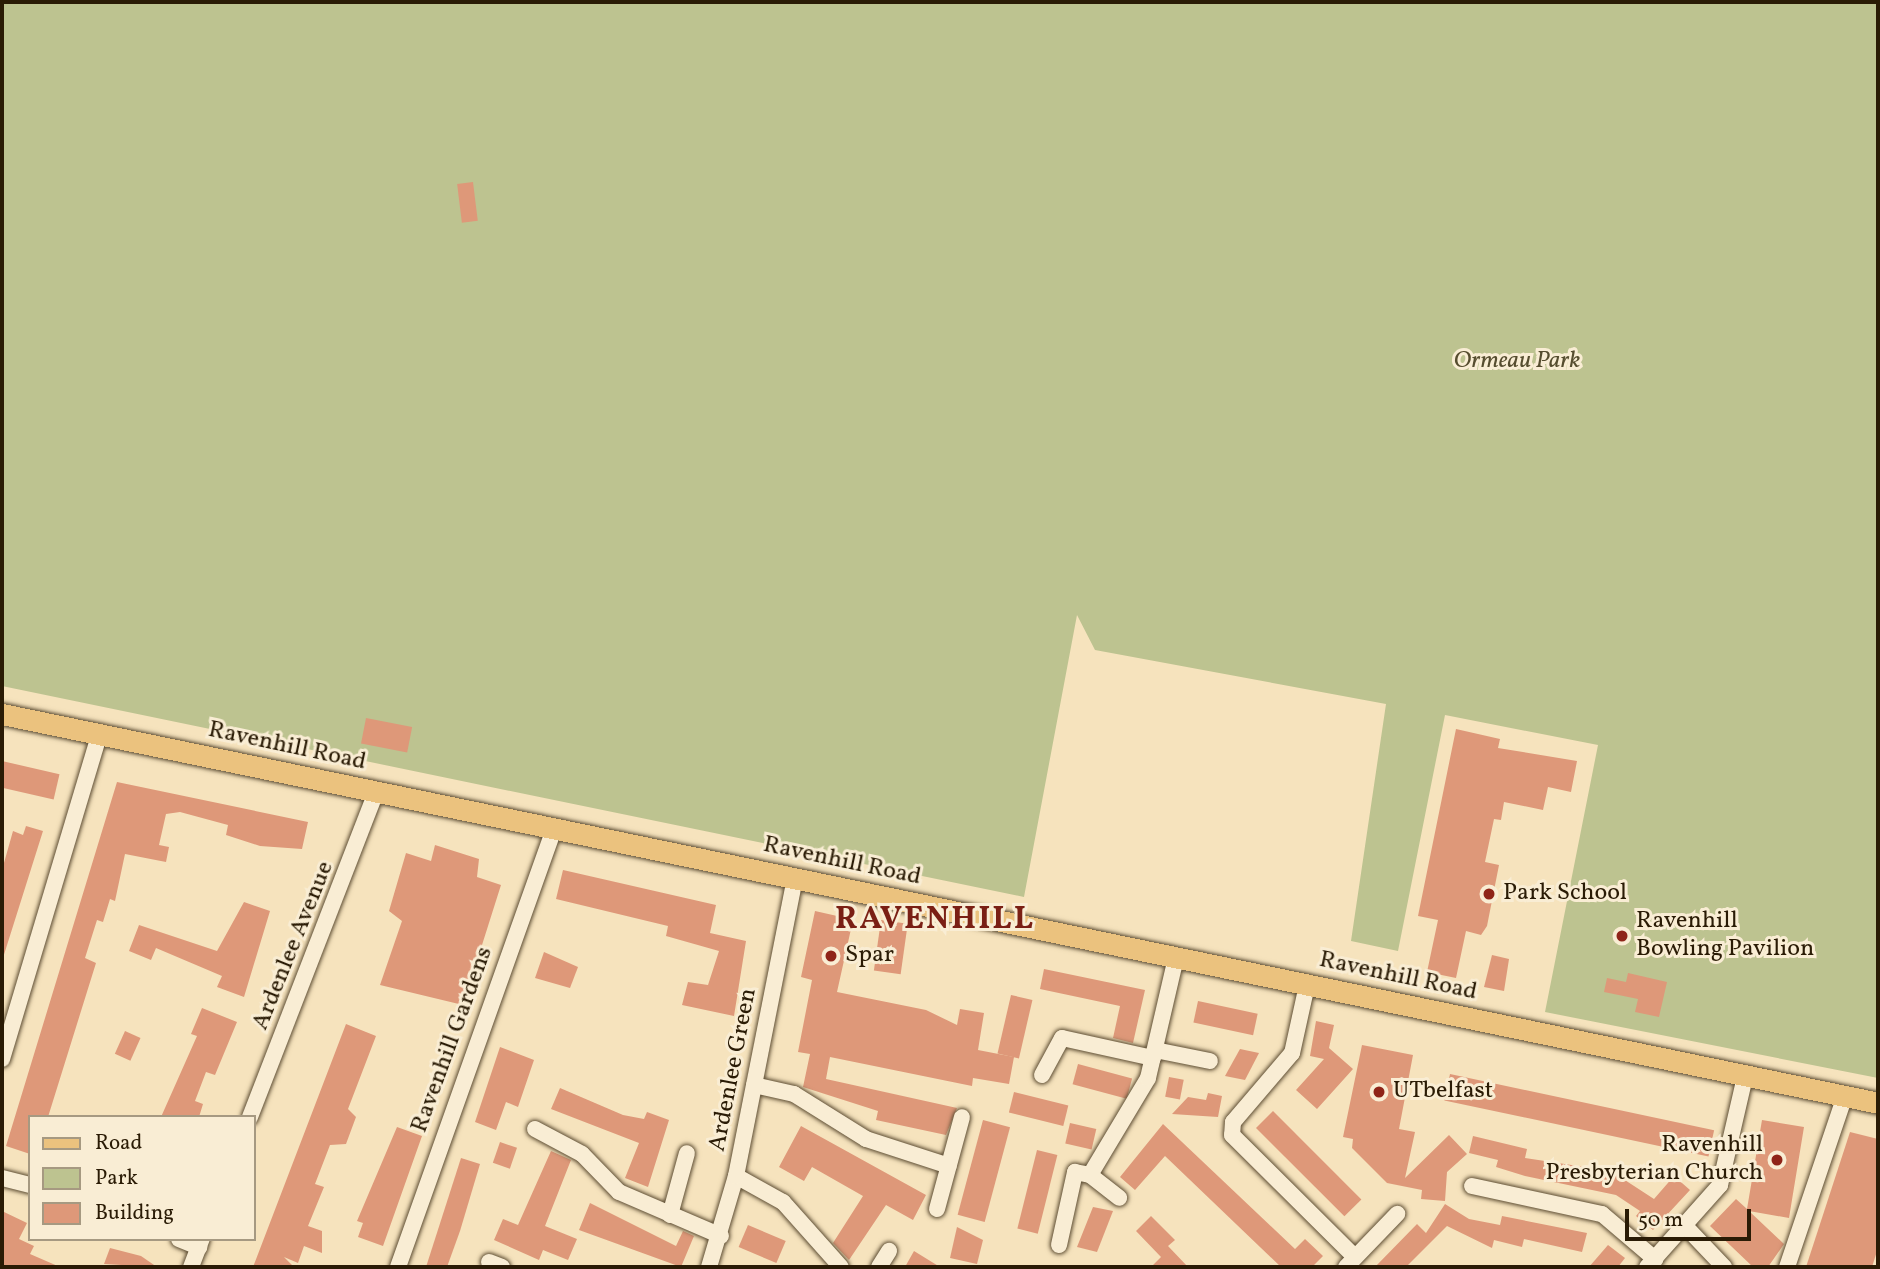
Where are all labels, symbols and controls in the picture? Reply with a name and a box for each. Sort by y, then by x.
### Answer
park label: Ormeau Park [1454,348,1580,376]
street label: Ravenhill Road [205,716,369,778]
street label: Ravenhill Road [760,831,924,893]
street label: Ardenlee Avenue [247,857,341,1035]
place label: Park School [1503,880,1627,908]
marker: Park School [1481,886,1497,902]
district label: RAVENHILL [836,901,1034,939]
place label: Ravenhill Bowling Pavilion [1636,908,1814,964]
marker: Ravenhill Bowling Pavilion [1614,928,1630,944]
place label: Spar [845,942,894,970]
street label: Ravenhill Gardens [406,943,500,1137]
street label: Ravenhill Road [1316,946,1480,1008]
marker: Spar [823,948,839,964]
street label: Ardenlee Green [704,986,764,1154]
place label: UTbelfast [1393,1078,1493,1106]
marker: UTbelfast [1371,1084,1387,1100]
legend [28,1115,256,1241]
text: Road [95,1129,142,1158]
place label: Ravenhill Presbyterian Church [1546,1132,1763,1188]
marker: Ravenhill Presbyterian Church [1769,1152,1785,1168]
text: Park [95,1164,138,1193]
scale bar [1628,1196,1754,1240]
text: Building [95,1199,174,1228]
text: 50 m [1638,1206,1683,1235]

